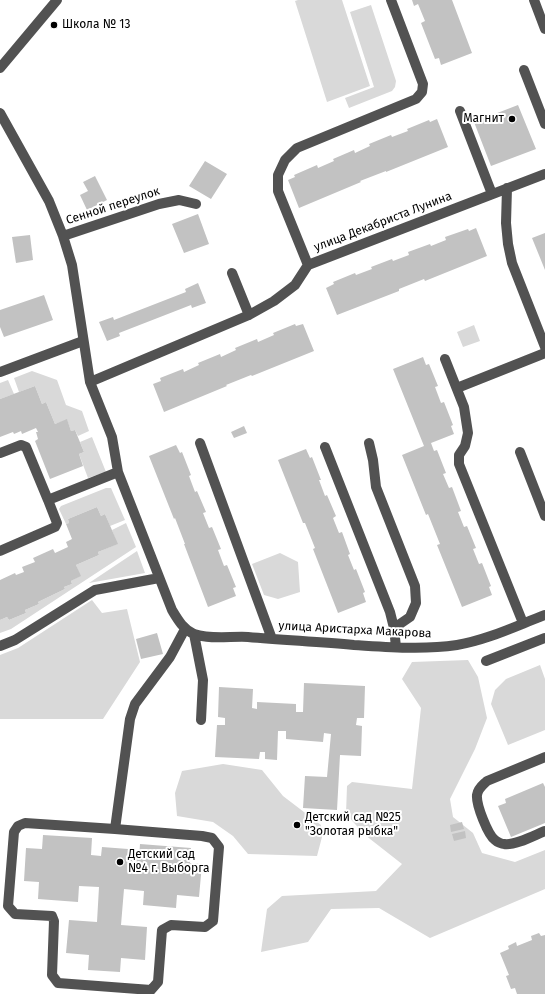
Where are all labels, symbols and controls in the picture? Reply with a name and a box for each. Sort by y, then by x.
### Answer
place label: Школа № 13 [62,18,131,32]
marker: Школа № 13 [49,20,59,30]
place label: Магнит [463,112,504,126]
marker: Магнит [507,114,517,124]
street label: Сенной переулок [64,184,162,228]
street label: улица Декабриста Лунина [312,189,454,255]
street label: улица Аристарха Макарова [278,619,432,641]
place label: Детский сад №25 "Золотая рыбка" [305,811,401,839]
marker: Детский сад №25 "Золотая рыбка" [292,820,302,830]
place label: Детский сад №4 г. Выборга [128,848,209,876]
marker: Детский сад №4 г. Выборга [115,857,125,867]

